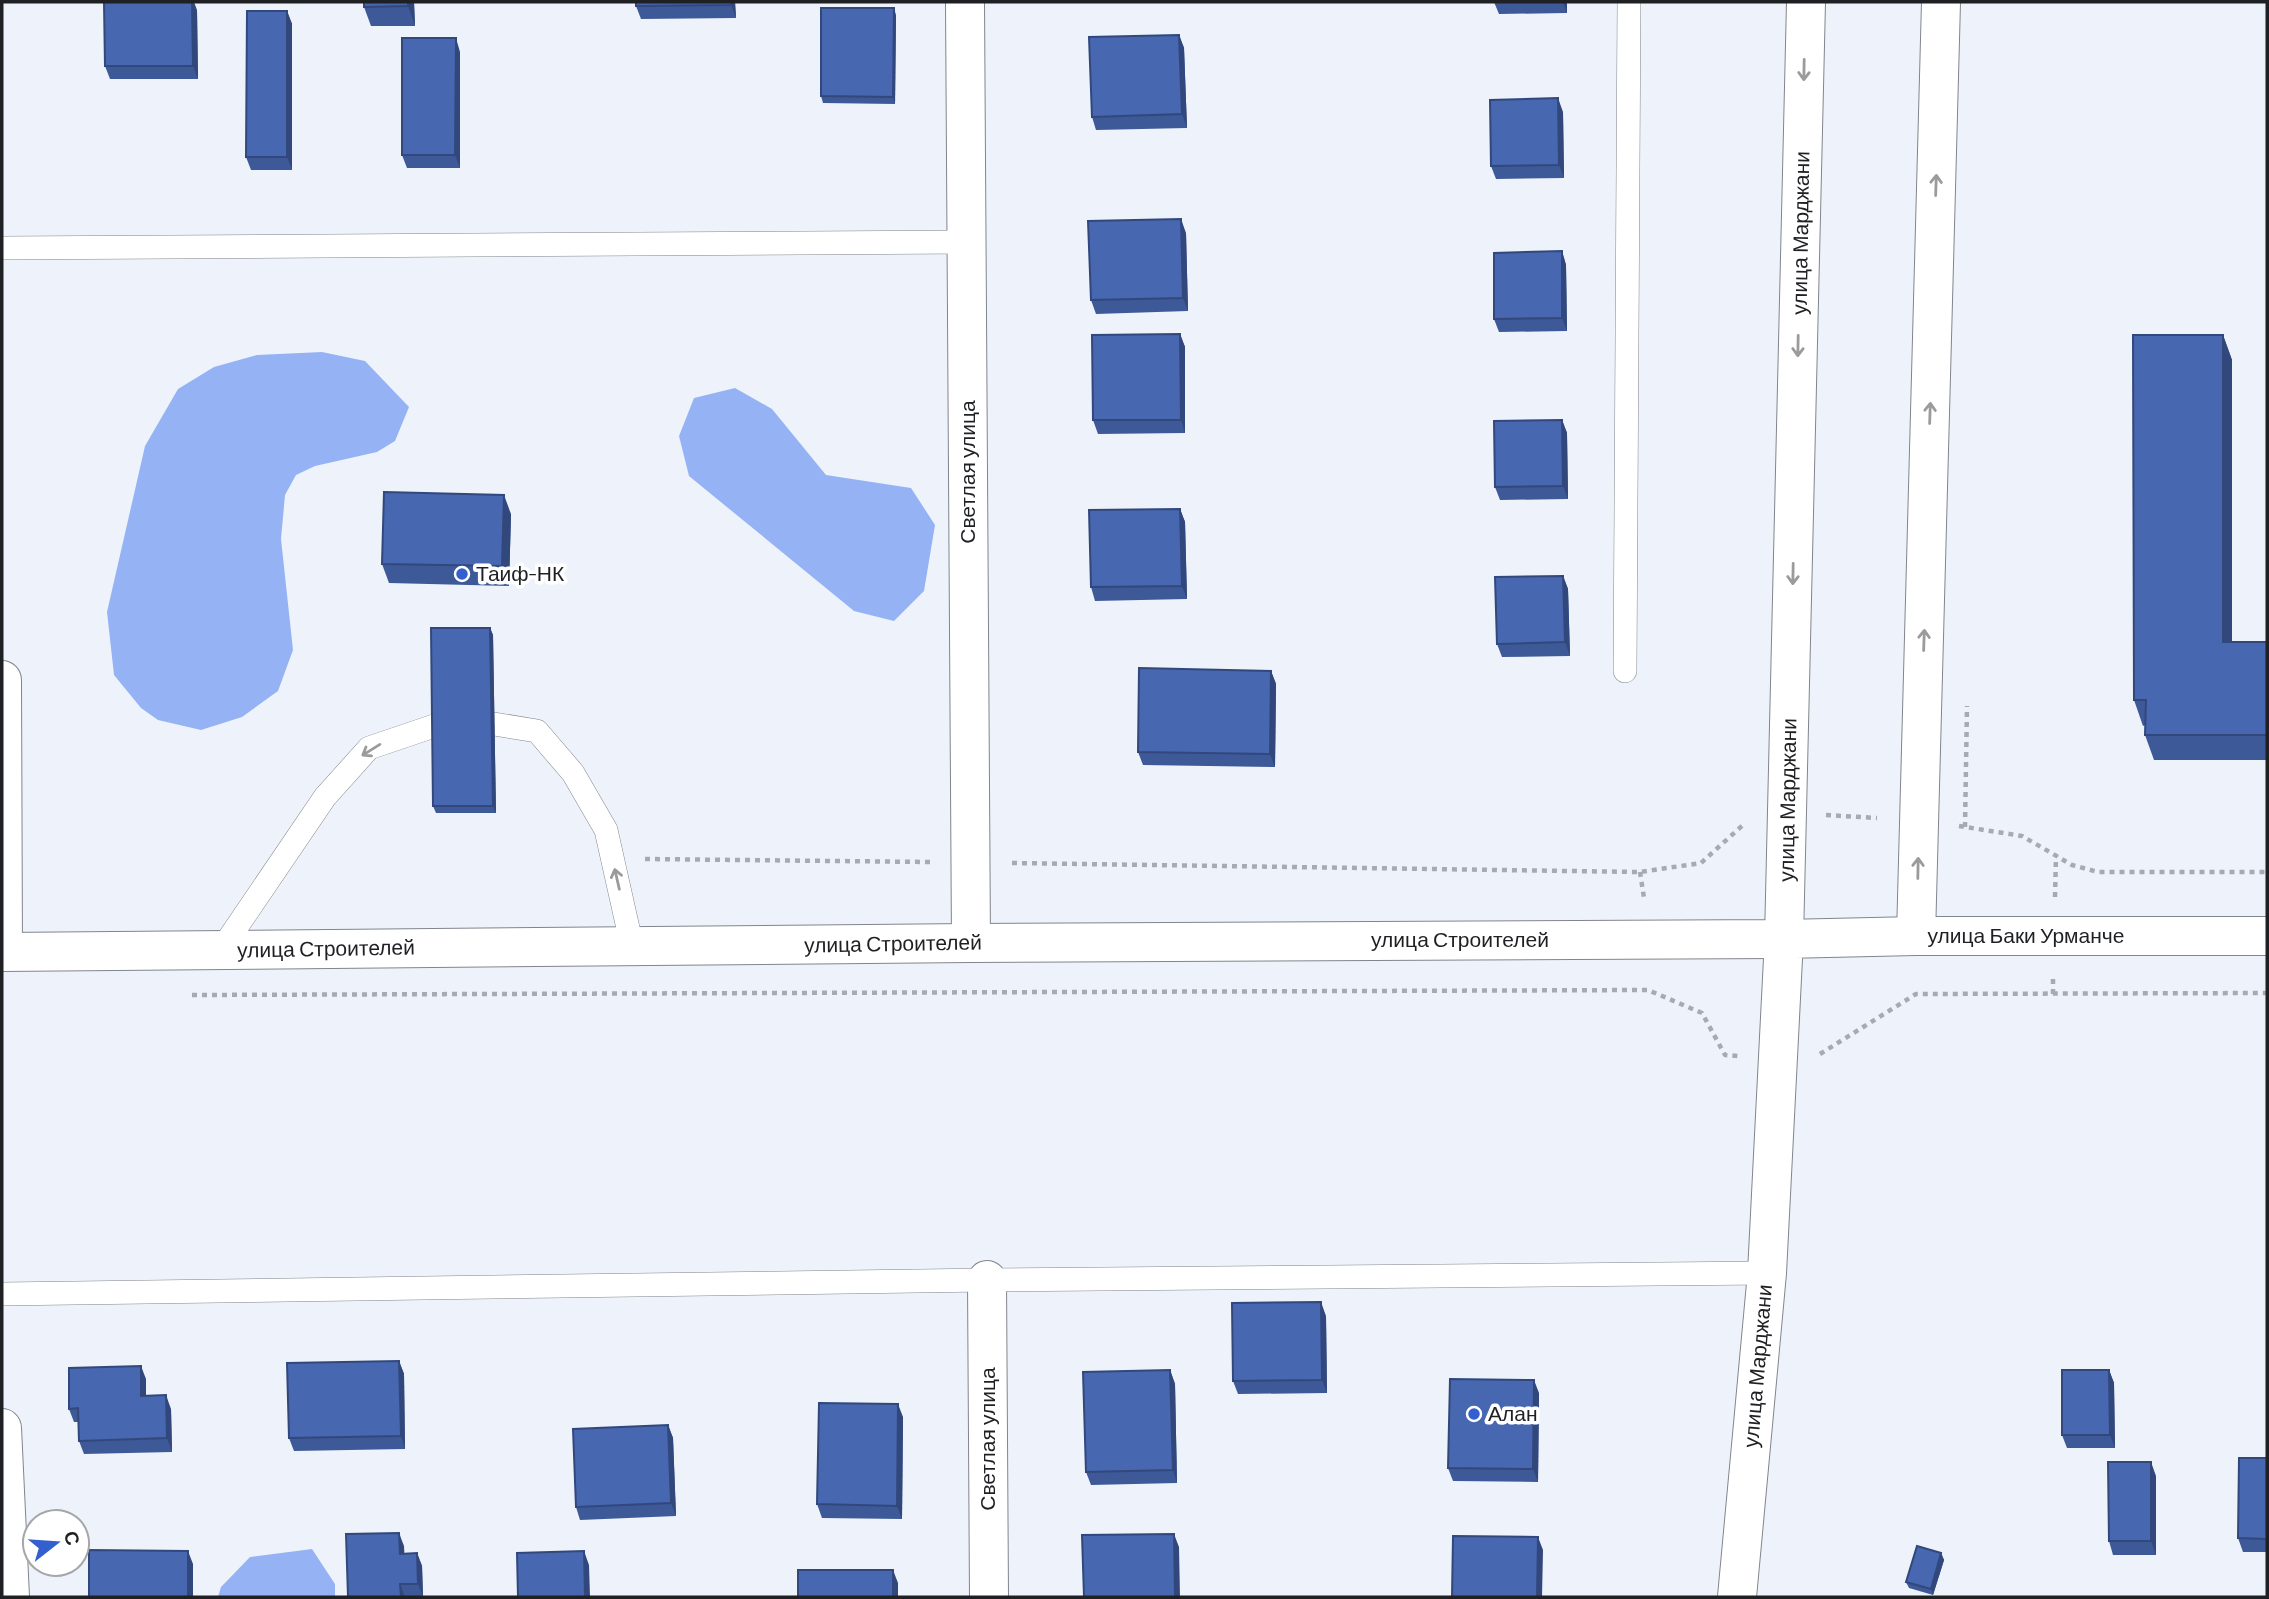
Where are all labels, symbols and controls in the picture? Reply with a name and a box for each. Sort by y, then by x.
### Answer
one-way arrow [1798,58,1811,81]
street label: улица Марджани [1786,151,1813,315]
one-way arrow [1930,174,1943,197]
one-way arrow [1791,335,1805,358]
street label: Светлая улица [954,400,979,544]
one-way arrow [1923,402,1937,425]
place label: Таиф-НК [476,560,565,585]
one-way arrow [1786,562,1800,585]
marker: Таиф-НК [454,566,470,582]
one-way arrow [1917,629,1930,652]
street label: улица Марджани [1773,718,1800,882]
one-way arrow [361,743,381,757]
one-way arrow [1911,856,1924,879]
one-way arrow [610,869,623,891]
street label: улица Баки Урманче [1928,922,2124,947]
street label: улица Строителей [1371,926,1549,951]
street label: улица Строителей [804,928,982,957]
street label: улица Строителей [237,933,415,962]
street label: улица Марджани [1737,1283,1776,1449]
street label: Светлая улица [974,1367,999,1511]
place label: Алан [1488,1400,1538,1425]
marker: Алан [1466,1406,1482,1422]
north arrow [21,1508,91,1578]
text: С [60,1528,86,1548]

